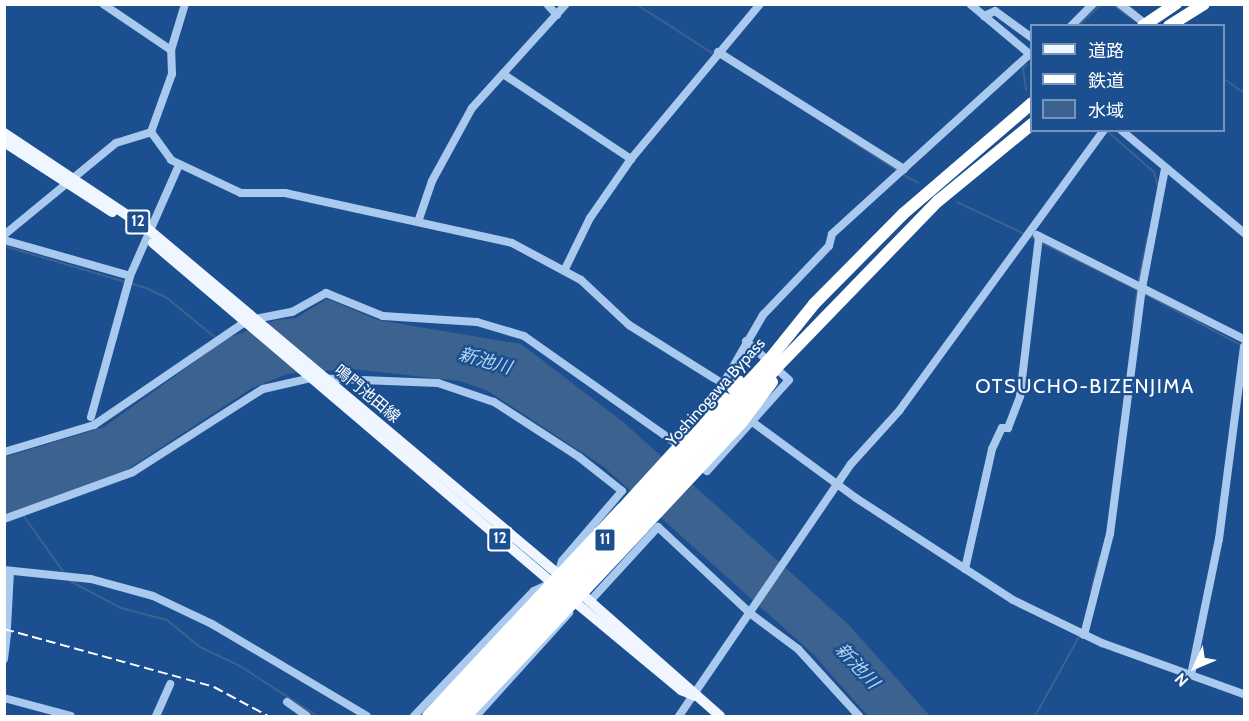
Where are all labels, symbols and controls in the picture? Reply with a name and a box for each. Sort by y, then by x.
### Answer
legend [1030,24,1225,132]
text: 道路 [1088,40,1124,62]
text: 鉄道 [1088,70,1124,92]
text: 水域 [1088,100,1124,122]
road number: 12 [124,210,152,234]
street label: Yoshinogawa Bypass [663,334,769,450]
water label: 新池川 [456,343,514,379]
street label: 鳴門池田線 [330,361,404,427]
district label: OTSUCHO-BIZENJIMA [975,374,1195,398]
road number: 12 [486,527,514,551]
road number: 11 [593,528,617,552]
north arrow [1165,637,1225,697]
water label: 新池川 [831,639,883,693]
text: N [1171,669,1192,691]

